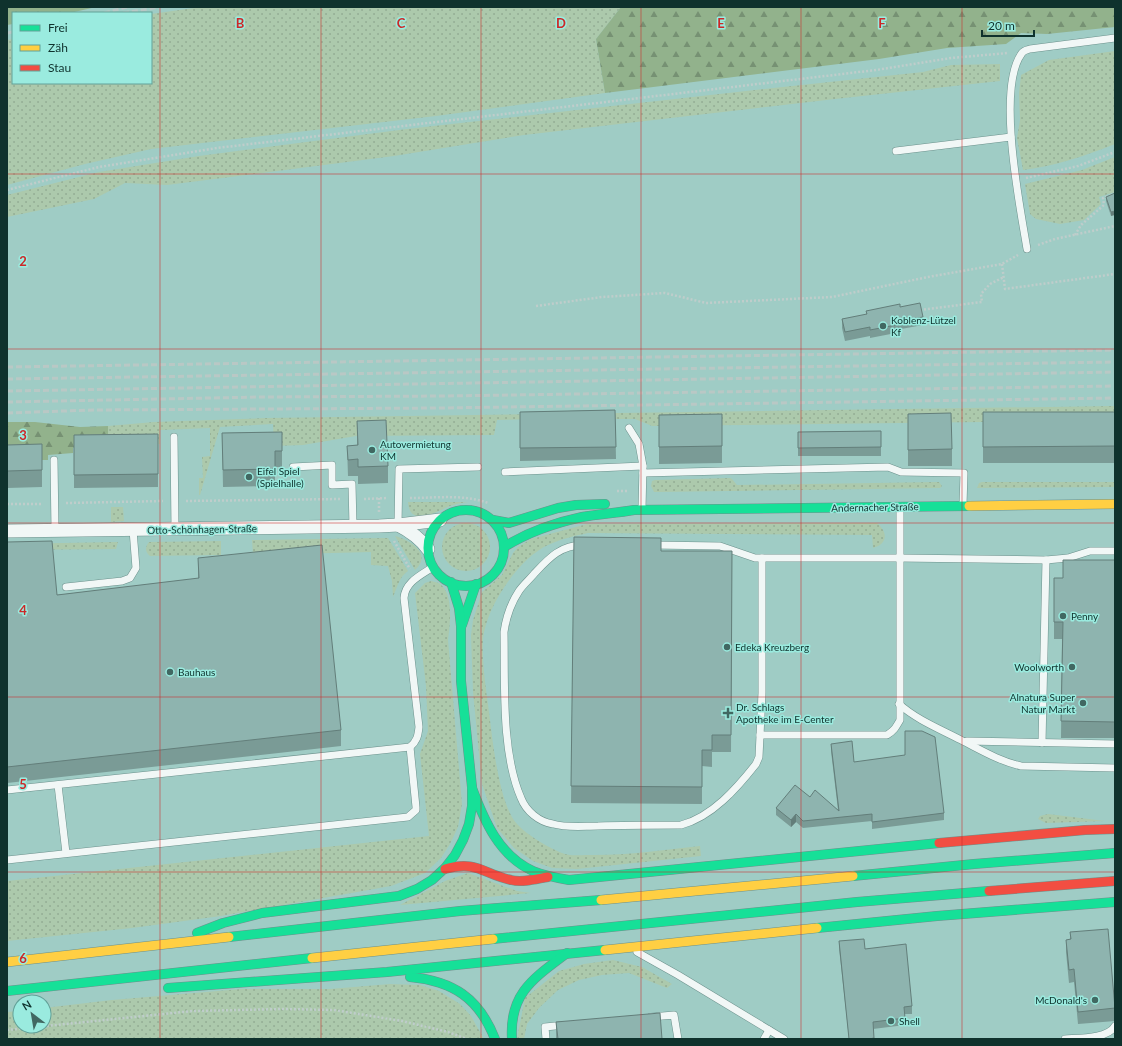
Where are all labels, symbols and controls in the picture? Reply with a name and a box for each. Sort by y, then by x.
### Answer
legend [12,12,152,84]
scale bar [982,12,1034,38]
text: B [236,15,245,31]
text: C [397,15,406,31]
text: D [556,15,566,31]
text: E [717,15,725,31]
text: F [878,15,886,31]
text: 20 m [988,18,1015,33]
text: Frei [48,20,68,35]
text: Zäh [48,40,68,55]
text: Stau [48,60,71,75]
text: 2 [19,253,27,269]
place label: Koblenz-Lützel Kf [891,314,956,338]
marker: Koblenz-Lützel Kf [878,321,888,331]
text: 3 [19,427,27,443]
place label: Autovermietung KM [380,438,451,462]
marker: Autovermietung KM [367,445,377,455]
place label: Eifel Spiel (Spielhalle) [257,465,304,489]
marker: Eifel Spiel (Spielhalle) [244,472,254,482]
street label: Andernacher Straße [831,500,919,514]
street label: Otto-Schönhagen-Straße [147,522,257,536]
text: 4 [19,602,27,618]
place label: Penny [1071,610,1099,622]
marker: Penny [1058,611,1068,621]
place label: Edeka Kreuzberg [735,641,809,653]
marker: Edeka Kreuzberg [722,642,732,652]
place label: Woolworth [1014,661,1064,673]
marker: Woolworth [1067,662,1077,672]
place label: Bauhaus [178,666,215,678]
marker: Bauhaus [165,667,175,677]
place label: Alnatura Super Natur Markt [1010,691,1075,715]
marker: Alnatura Super Natur Markt [1078,698,1088,708]
place label: Dr. Schlags Apotheke im E-Center [736,701,834,725]
marker: Dr. Schlags Apotheke im E-Center [723,708,733,718]
text: 5 [19,776,27,792]
text: 6 [19,950,27,966]
north arrow [12,994,52,1034]
place label: McDonald's [1035,994,1087,1006]
marker: McDonald's [1090,995,1100,1005]
text: N [20,997,34,1013]
place label: Shell [899,1015,920,1027]
marker: Shell [886,1016,896,1026]

